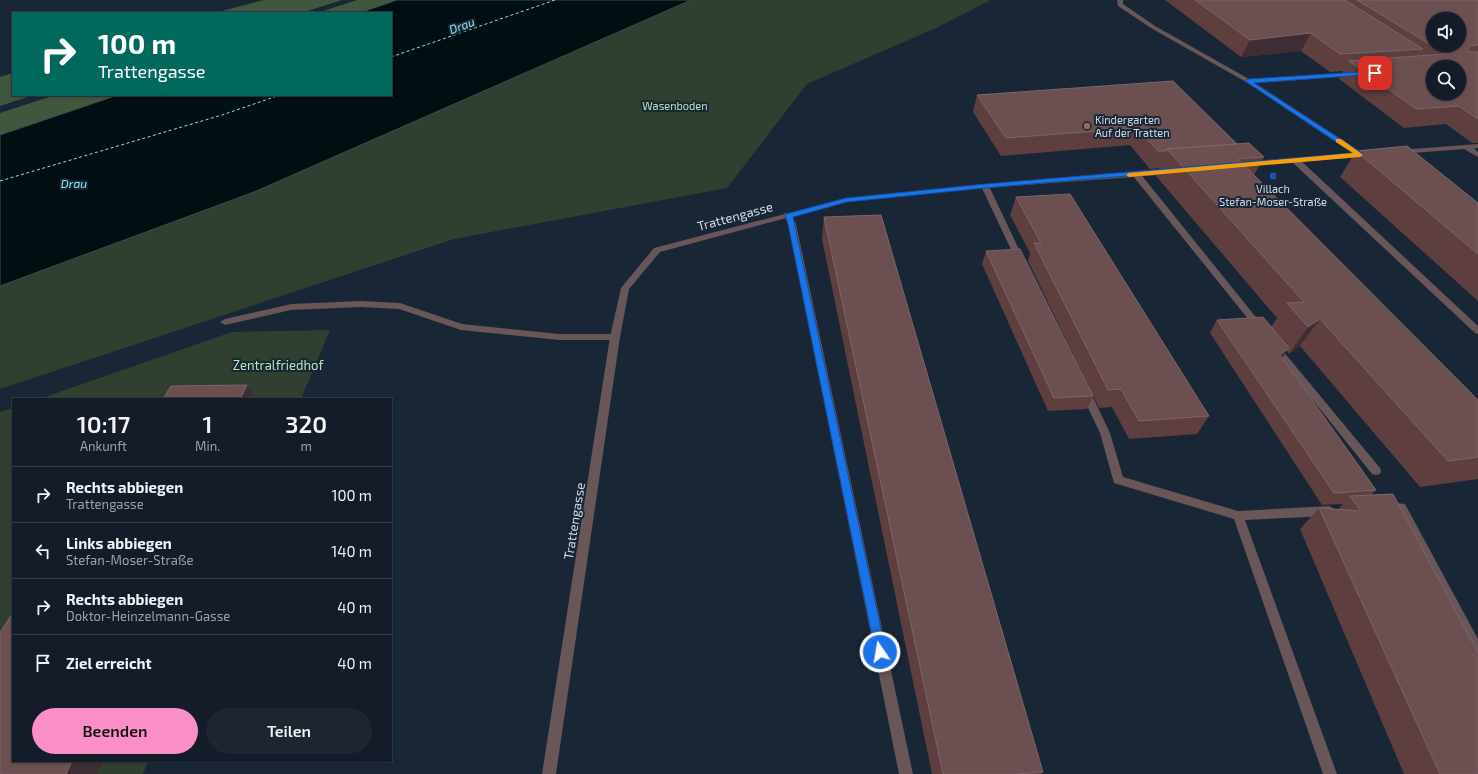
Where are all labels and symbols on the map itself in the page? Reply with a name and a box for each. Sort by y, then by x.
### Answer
water label: Drau [447,14,477,36]
pin [1358,56,1392,90]
park label: Wasenboden [642,99,708,112]
place label: Kindergarten Auf der Tratten [1095,113,1170,139]
marker: Kindergarten Auf der Tratten [1082,121,1092,131]
marker: Villach Stefan-Moser-Straße [1268,171,1278,181]
water label: Drau [61,176,87,190]
place label: Villach Stefan-Moser-Straße [1219,182,1327,208]
street label: Trattengasse [695,198,775,234]
park label: Zentralfriedhof [233,357,324,373]
street label: Trattengasse [560,481,588,561]
position arrow [859,631,901,673]

